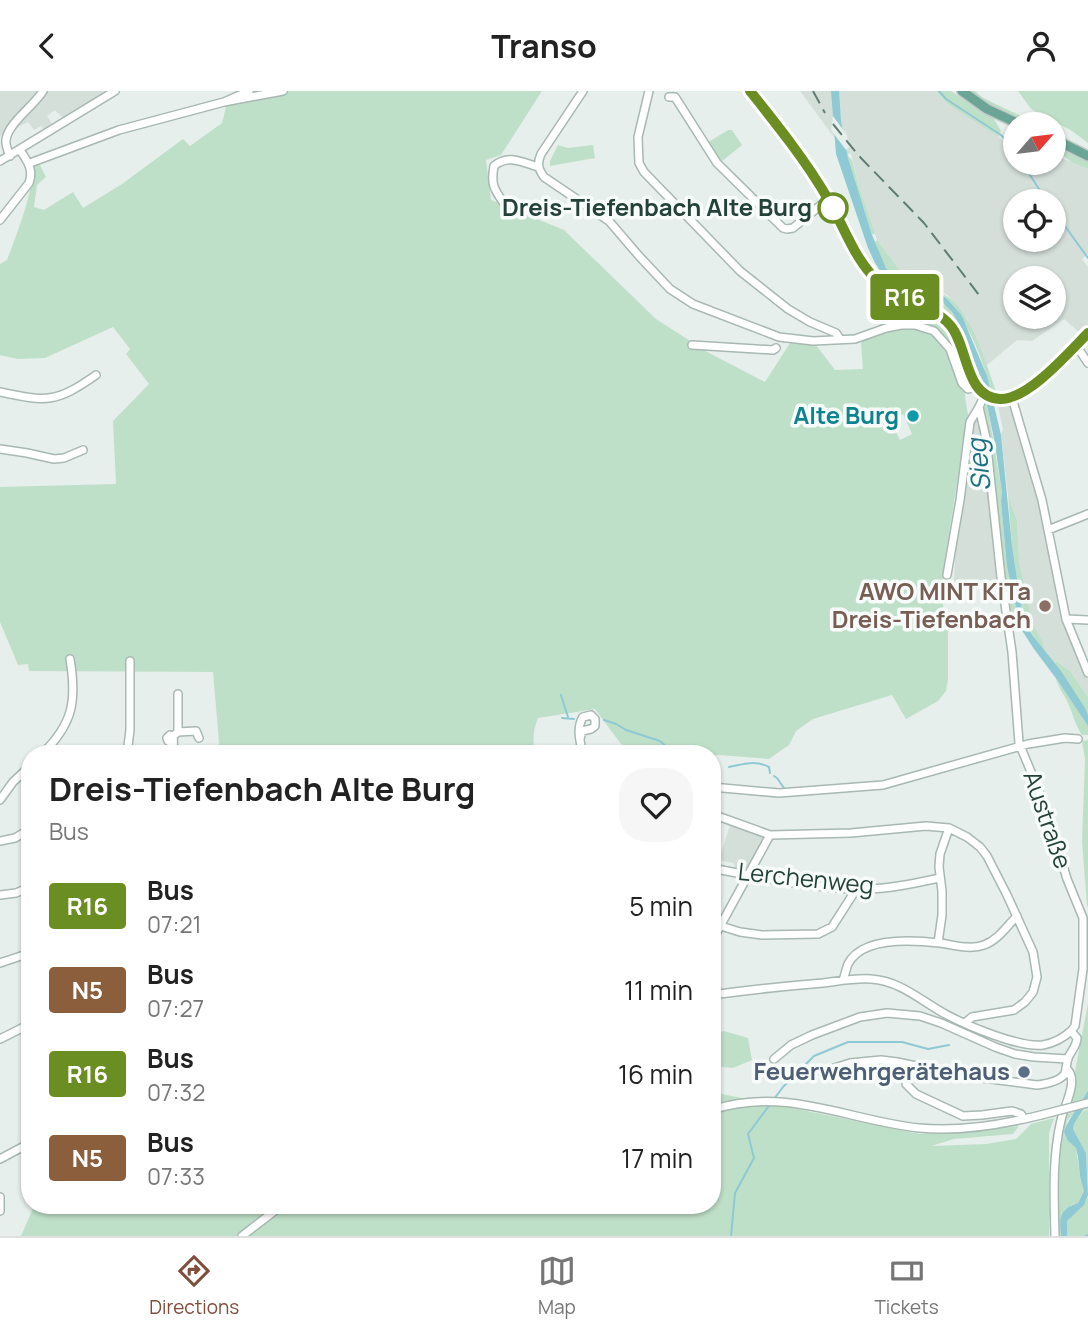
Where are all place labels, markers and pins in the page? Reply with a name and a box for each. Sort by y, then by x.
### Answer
place label: Dreis-Tiefenbach Alte Burg [502,190,812,223]
marker: Dreis-Tiefenbach Alte Burg [818,193,848,223]
place label: Alte Burg [793,398,899,431]
marker: Alte Burg [905,408,921,424]
place label: AWO MINT KiTa Dreis-Tiefenbach [832,574,1031,635]
marker: AWO MINT KiTa Dreis-Tiefenbach [1037,598,1053,614]
place label: Feuerwehrgerätehaus [754,1054,1010,1087]
marker: Feuerwehrgerätehaus [1016,1064,1032,1080]

